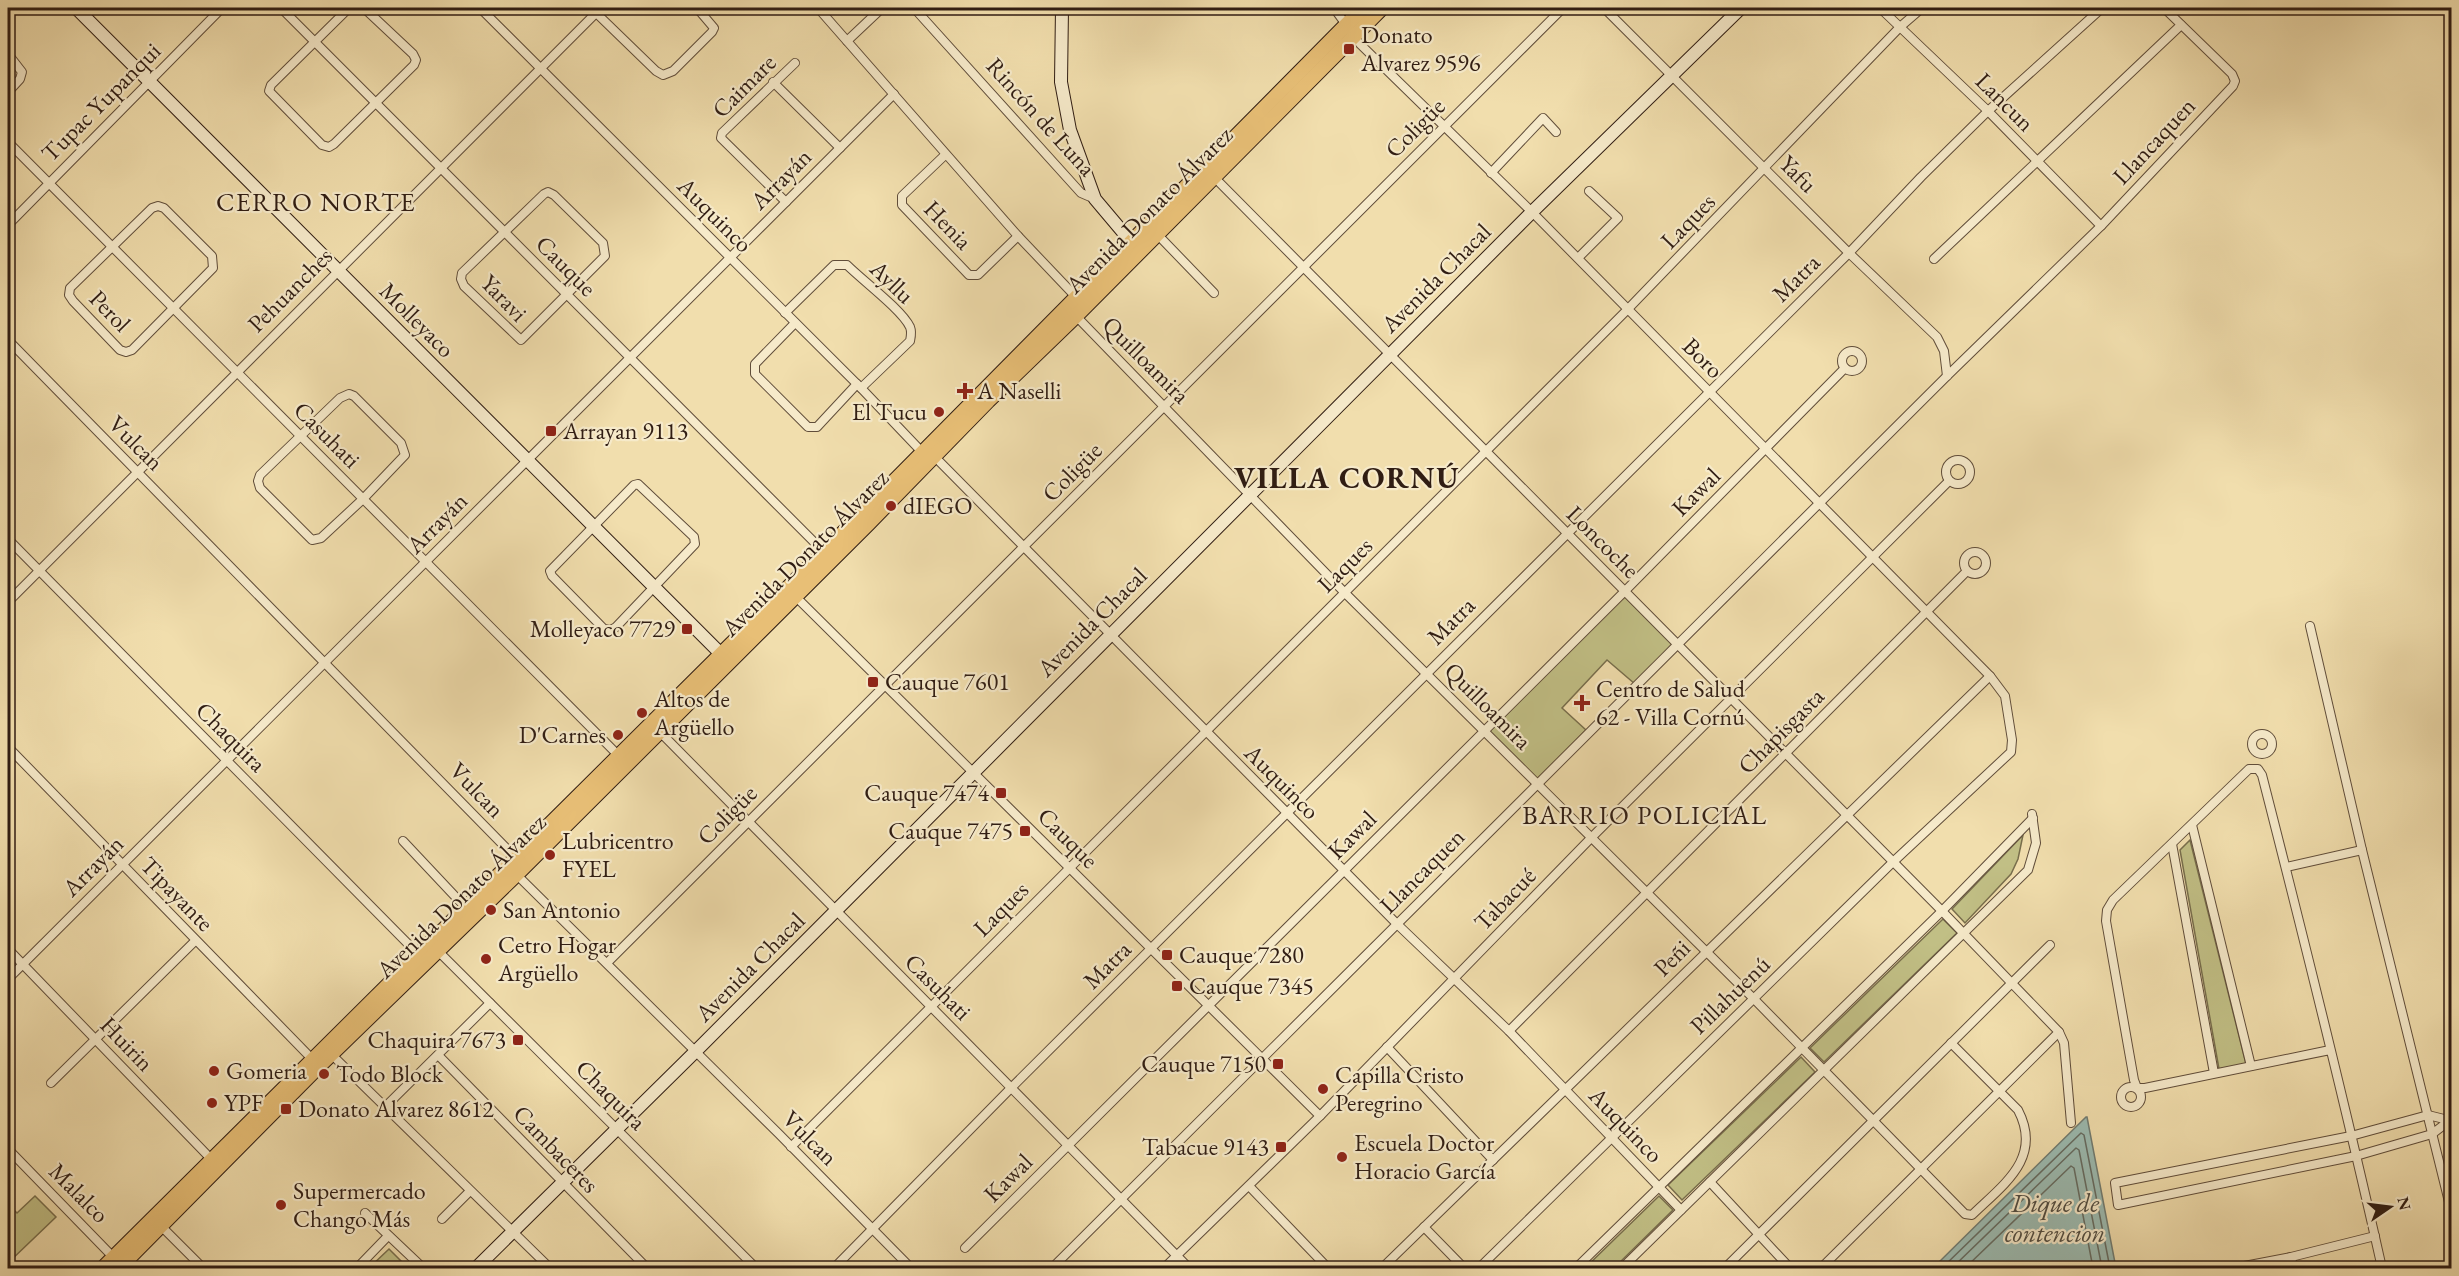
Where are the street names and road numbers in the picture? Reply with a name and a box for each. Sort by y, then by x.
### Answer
street label: Tupac Yupanqui [34,35,167,168]
street label: Caimare [705,47,782,124]
street label: Rincón de Luna [980,51,1103,183]
street label: Lancun [1969,65,2042,138]
street label: Llancaquen [2105,90,2202,191]
street label: Coligüe [1378,91,1451,164]
street label: Avenida Donato Álvarez [1058,119,1239,301]
street label: Arrayán [743,141,818,217]
street label: Yafu [1773,148,1824,199]
street label: Auquinco [670,170,760,259]
street label: Laques [1654,186,1722,255]
street label: Henia [917,193,980,256]
street label: Avenida Chacal [1373,216,1497,340]
street label: Cauque [529,229,603,303]
street label: Pehuanches [241,241,339,339]
street label: Matra [1765,247,1827,308]
street label: Ayllu [863,253,921,310]
street label: Yaravi [474,267,535,328]
street label: Molleyaco [373,275,462,364]
street label: Perol [83,283,138,338]
street label: Quilloamira [1096,309,1197,410]
street label: Boro [1676,330,1731,385]
street label: Casuhati [287,395,368,475]
street label: Vulcan [102,408,171,477]
street label: Coligüe [1035,435,1108,508]
street label: Kawal [1665,460,1727,523]
street label: Avenida Donato Álvarez [714,462,895,644]
street label: Arrayán [399,485,474,561]
street label: Loncoche [1560,498,1647,585]
street label: Laques [1310,530,1379,599]
street label: Avenida Chacal [1029,560,1153,684]
street label: Matra [1420,590,1482,651]
street label: Quilloamira [1438,655,1539,756]
street label: Chapisgasta [1731,681,1831,780]
street label: Chaquira [189,695,274,779]
street label: Auquinco [1237,737,1327,826]
street label: Vulcan [443,755,512,824]
street label: Coligüe [690,778,763,851]
street label: Cauque [1031,801,1105,875]
street label: Kawal [1321,803,1383,866]
street label: Avenida Donato Álvarez [369,807,552,985]
street label: Llancaquen [1372,821,1471,920]
street label: Arrayán [55,828,130,904]
street label: Tipayante [134,850,221,938]
street label: Tabacué [1467,860,1542,937]
street label: Laques [966,874,1035,943]
street label: Avenida Chacal [687,905,811,1029]
street label: Peñi [1647,932,1697,983]
street label: Matra [1076,934,1138,995]
street label: Casuhati [898,947,979,1027]
street label: Pillahuenú [1683,949,1777,1040]
street label: Huirin [94,1010,161,1078]
street label: Chaquira [569,1053,654,1137]
street label: Auquinco [1582,1079,1670,1169]
street label: Cambaceres [507,1098,606,1199]
street label: Vulcan [776,1103,845,1172]
street label: Kawal [977,1146,1039,1209]
street label: Malalco [43,1156,116,1229]

